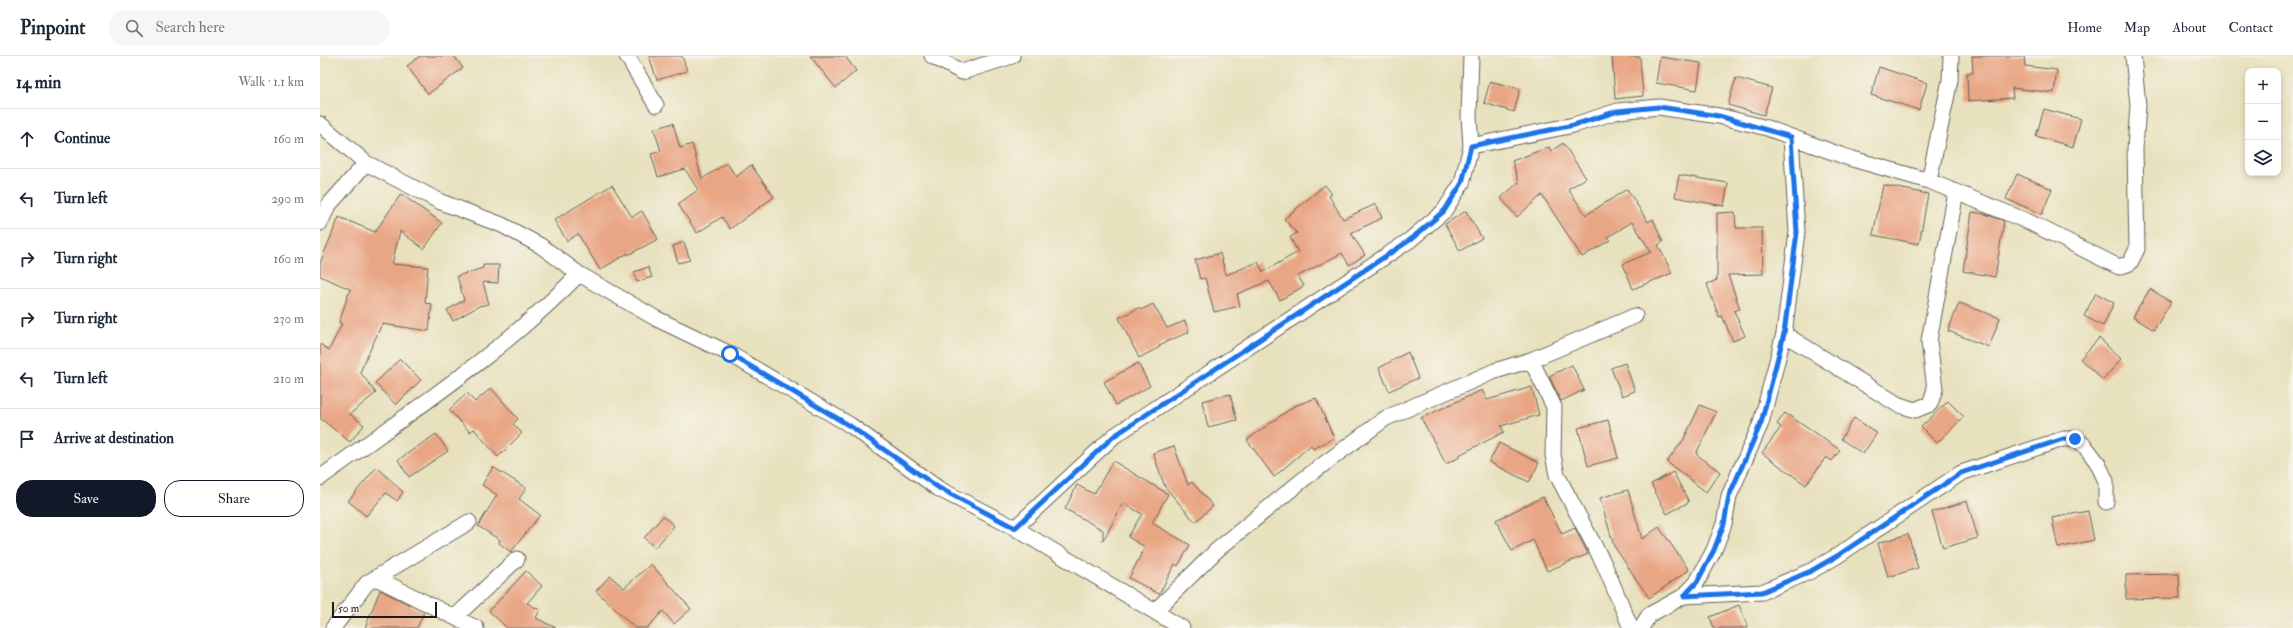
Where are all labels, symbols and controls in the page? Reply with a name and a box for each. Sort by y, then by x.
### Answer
search box [109,10,389,46]
text: Pinpoint [20,16,85,40]
icon: search [123,17,145,39]
text: Search here [155,18,225,37]
text: Home [2067,19,2102,36]
text: Map [2124,19,2150,36]
text: About [2172,19,2206,36]
text: Contact [2228,19,2273,36]
map controls [2245,68,2281,176]
button: + [2245,68,2281,104]
text: 14 min [16,72,61,93]
text: Walk · 1.1 km [238,74,304,90]
button: − [2245,104,2281,140]
icon: ahead [16,128,38,150]
text: Continue [54,129,110,148]
text: 160 m [273,131,304,147]
button: layers [2245,140,2281,176]
icon: left [16,188,38,210]
text: Turn left [54,189,108,208]
text: 290 m [271,191,304,207]
icon: right [16,248,38,270]
text: Turn right [54,249,117,268]
text: 160 m [273,251,304,267]
icon: right [16,308,38,330]
text: Turn right [54,309,117,328]
text: 230 m [273,311,304,327]
route start [721,345,739,363]
icon: left [16,368,38,390]
text: Turn left [54,369,108,388]
text: 210 m [273,371,304,387]
icon: arrive [16,428,38,450]
text: Arrive at destination [54,429,174,448]
route end [2066,430,2084,448]
button: Save [16,480,156,517]
button: Share [164,480,304,517]
scale bar [332,600,437,619]
text: 50 m [338,602,359,615]

